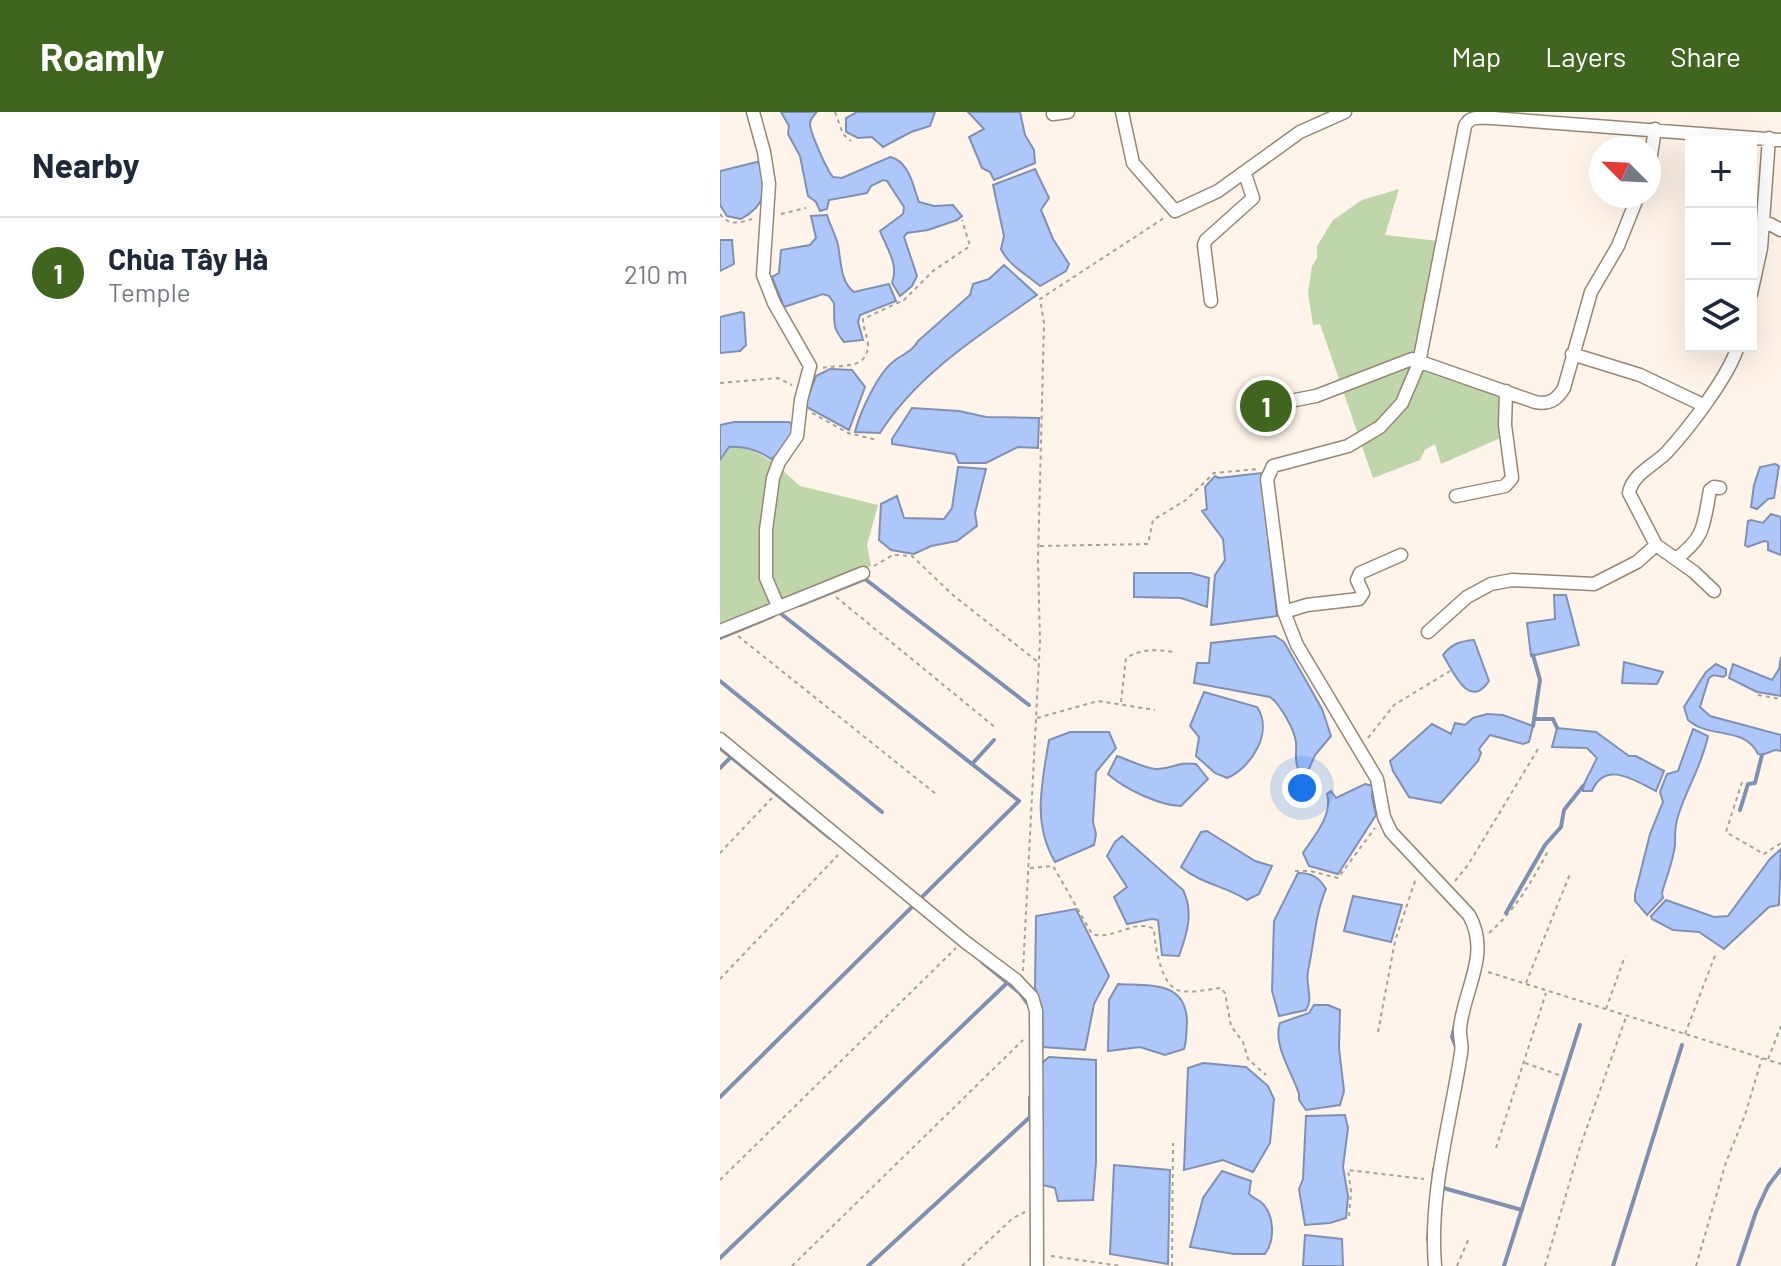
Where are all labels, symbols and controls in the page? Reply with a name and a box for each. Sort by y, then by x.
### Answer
text: Roamly [40,33,164,79]
text: Map [1451,39,1501,73]
text: Layers [1545,39,1626,73]
text: Share [1670,39,1741,73]
north arrow [1589,136,1661,208]
map controls [1685,136,1757,352]
button: + [1685,136,1757,208]
text: Nearby [32,144,140,185]
button: − [1685,208,1757,280]
text: Chùa Tây Hà [108,240,268,276]
text: 1 [53,258,63,289]
text: 210 m [624,258,688,289]
text: Temple [108,276,191,307]
button: layers [1685,280,1757,352]
pin: 1 [1240,376,1292,436]
your location [1282,768,1322,808]

